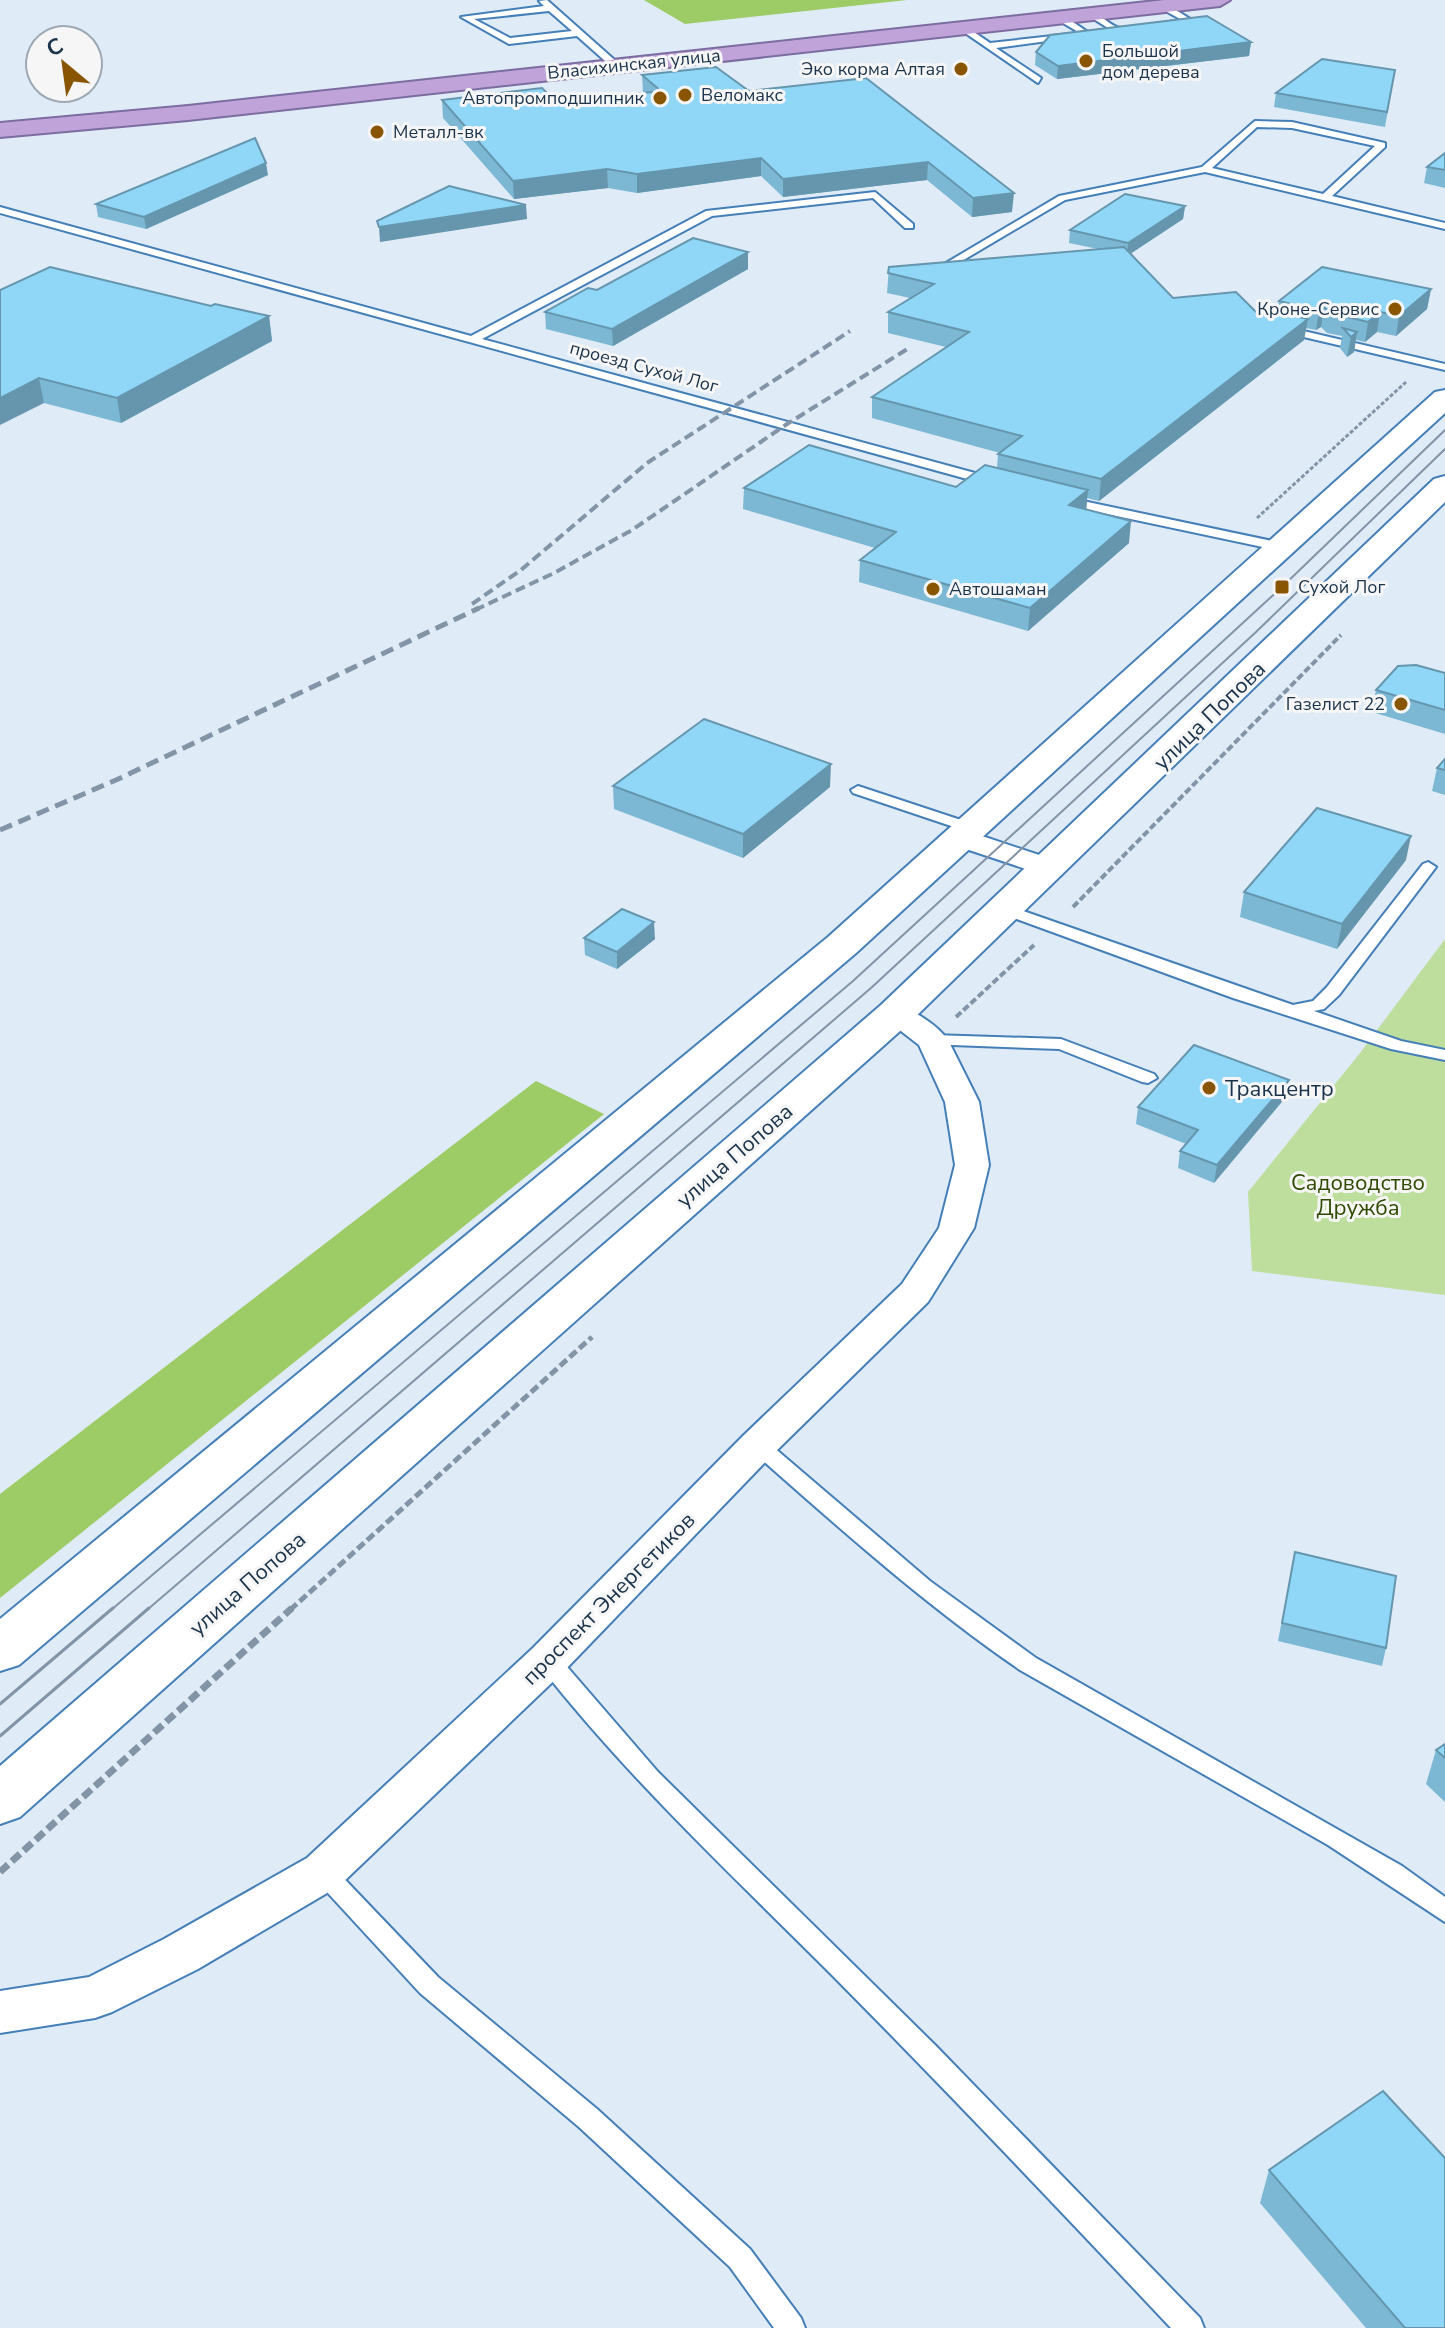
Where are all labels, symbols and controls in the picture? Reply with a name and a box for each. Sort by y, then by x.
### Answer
north arrow [24,24,104,104]
text: С [41,31,69,64]
place label: Большой дом дерева [1102,39,1200,84]
street label: Власихинская улица [546,43,722,85]
marker: Большой дом дерева [1077,52,1095,70]
place label: Эко корма Алтая [801,57,945,81]
marker: Эко корма Алтая [952,60,970,78]
place label: Веломакс [701,83,783,107]
place label: Автопромподшипник [462,86,645,110]
marker: Веломакс [676,86,694,104]
marker: Автопромподшипник [651,89,669,107]
place label: Металл-вк [393,120,484,144]
marker: Металл-вк [368,123,386,141]
place label: Кроне-Сервис [1257,297,1379,321]
marker: Кроне-Сервис [1386,300,1404,318]
street label: проезд Сухой Лог [567,336,721,398]
place label: Сухой Лог [1298,575,1385,599]
place label: Автошаман [949,577,1047,601]
marker: Сухой Лог [1273,578,1291,596]
marker: Автошаман [924,580,942,598]
street label: улица Попова [1147,654,1272,777]
place label: Газелист 22 [1286,692,1385,716]
marker: Газелист 22 [1392,695,1410,713]
place label: Тракцентр [1225,1074,1334,1104]
marker: Тракцентр [1200,1079,1218,1097]
street label: улица Попова [670,1097,799,1215]
park label: Садоводство Дружба [1291,1168,1425,1223]
street label: проспект Энергетиков [516,1506,702,1692]
street label: улица Попова [183,1525,312,1643]

